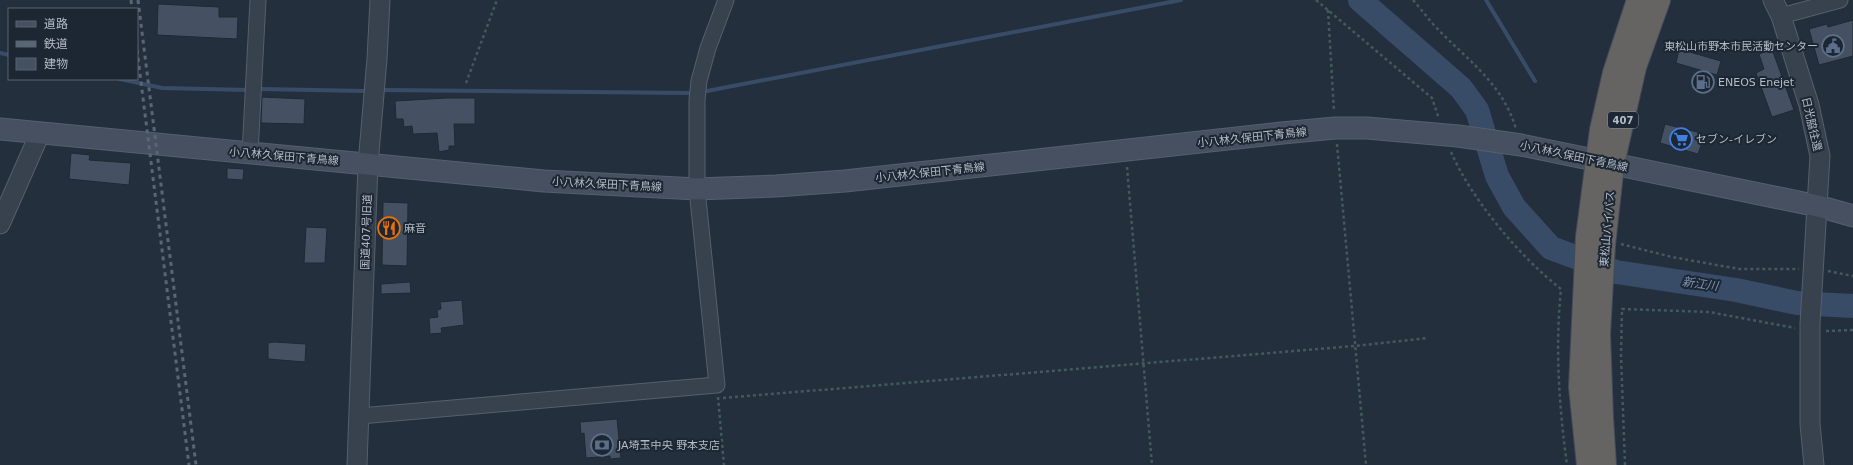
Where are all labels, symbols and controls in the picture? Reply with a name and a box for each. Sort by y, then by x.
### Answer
legend [8,8,138,80]
text: 道路 [44,17,68,31]
public building icon: 東松山市野本市民活動センター [1820,33,1846,59]
text: 鉄道 [44,37,68,51]
place label: 東松山市野本市民活動センター [1664,40,1818,53]
text: 建物 [44,57,68,71]
fuel station icon: ENEOS Enejet [1690,69,1716,95]
place label: ENEOS Enejet [1718,76,1795,89]
street label: 日光脇往還 [1799,96,1824,152]
road number: 407 [1608,112,1638,128]
street label: 小八林久保田下青鳥線 [1197,125,1307,150]
supermarket icon: セブン-イレブン [1668,126,1694,152]
place label: セブン-イレブン [1696,133,1777,146]
street label: 小八林久保田下青鳥線 [1519,139,1629,174]
street label: 小八林久保田下青鳥線 [229,145,339,168]
street label: 小八林久保田下青鳥線 [875,160,985,185]
street label: 小八林久保田下青鳥線 [552,175,662,194]
street label: 東松山バイパス [1598,190,1617,268]
street label: 国道407号旧道 [359,194,374,270]
restaurant icon: 麻音 [376,215,402,241]
place label: 麻音 [404,222,426,235]
water label: 新江川 [1681,275,1721,294]
bank icon: JA埼玉中央 野本支店 [589,432,615,458]
place label: JA埼玉中央 野本支店 [617,439,720,452]

